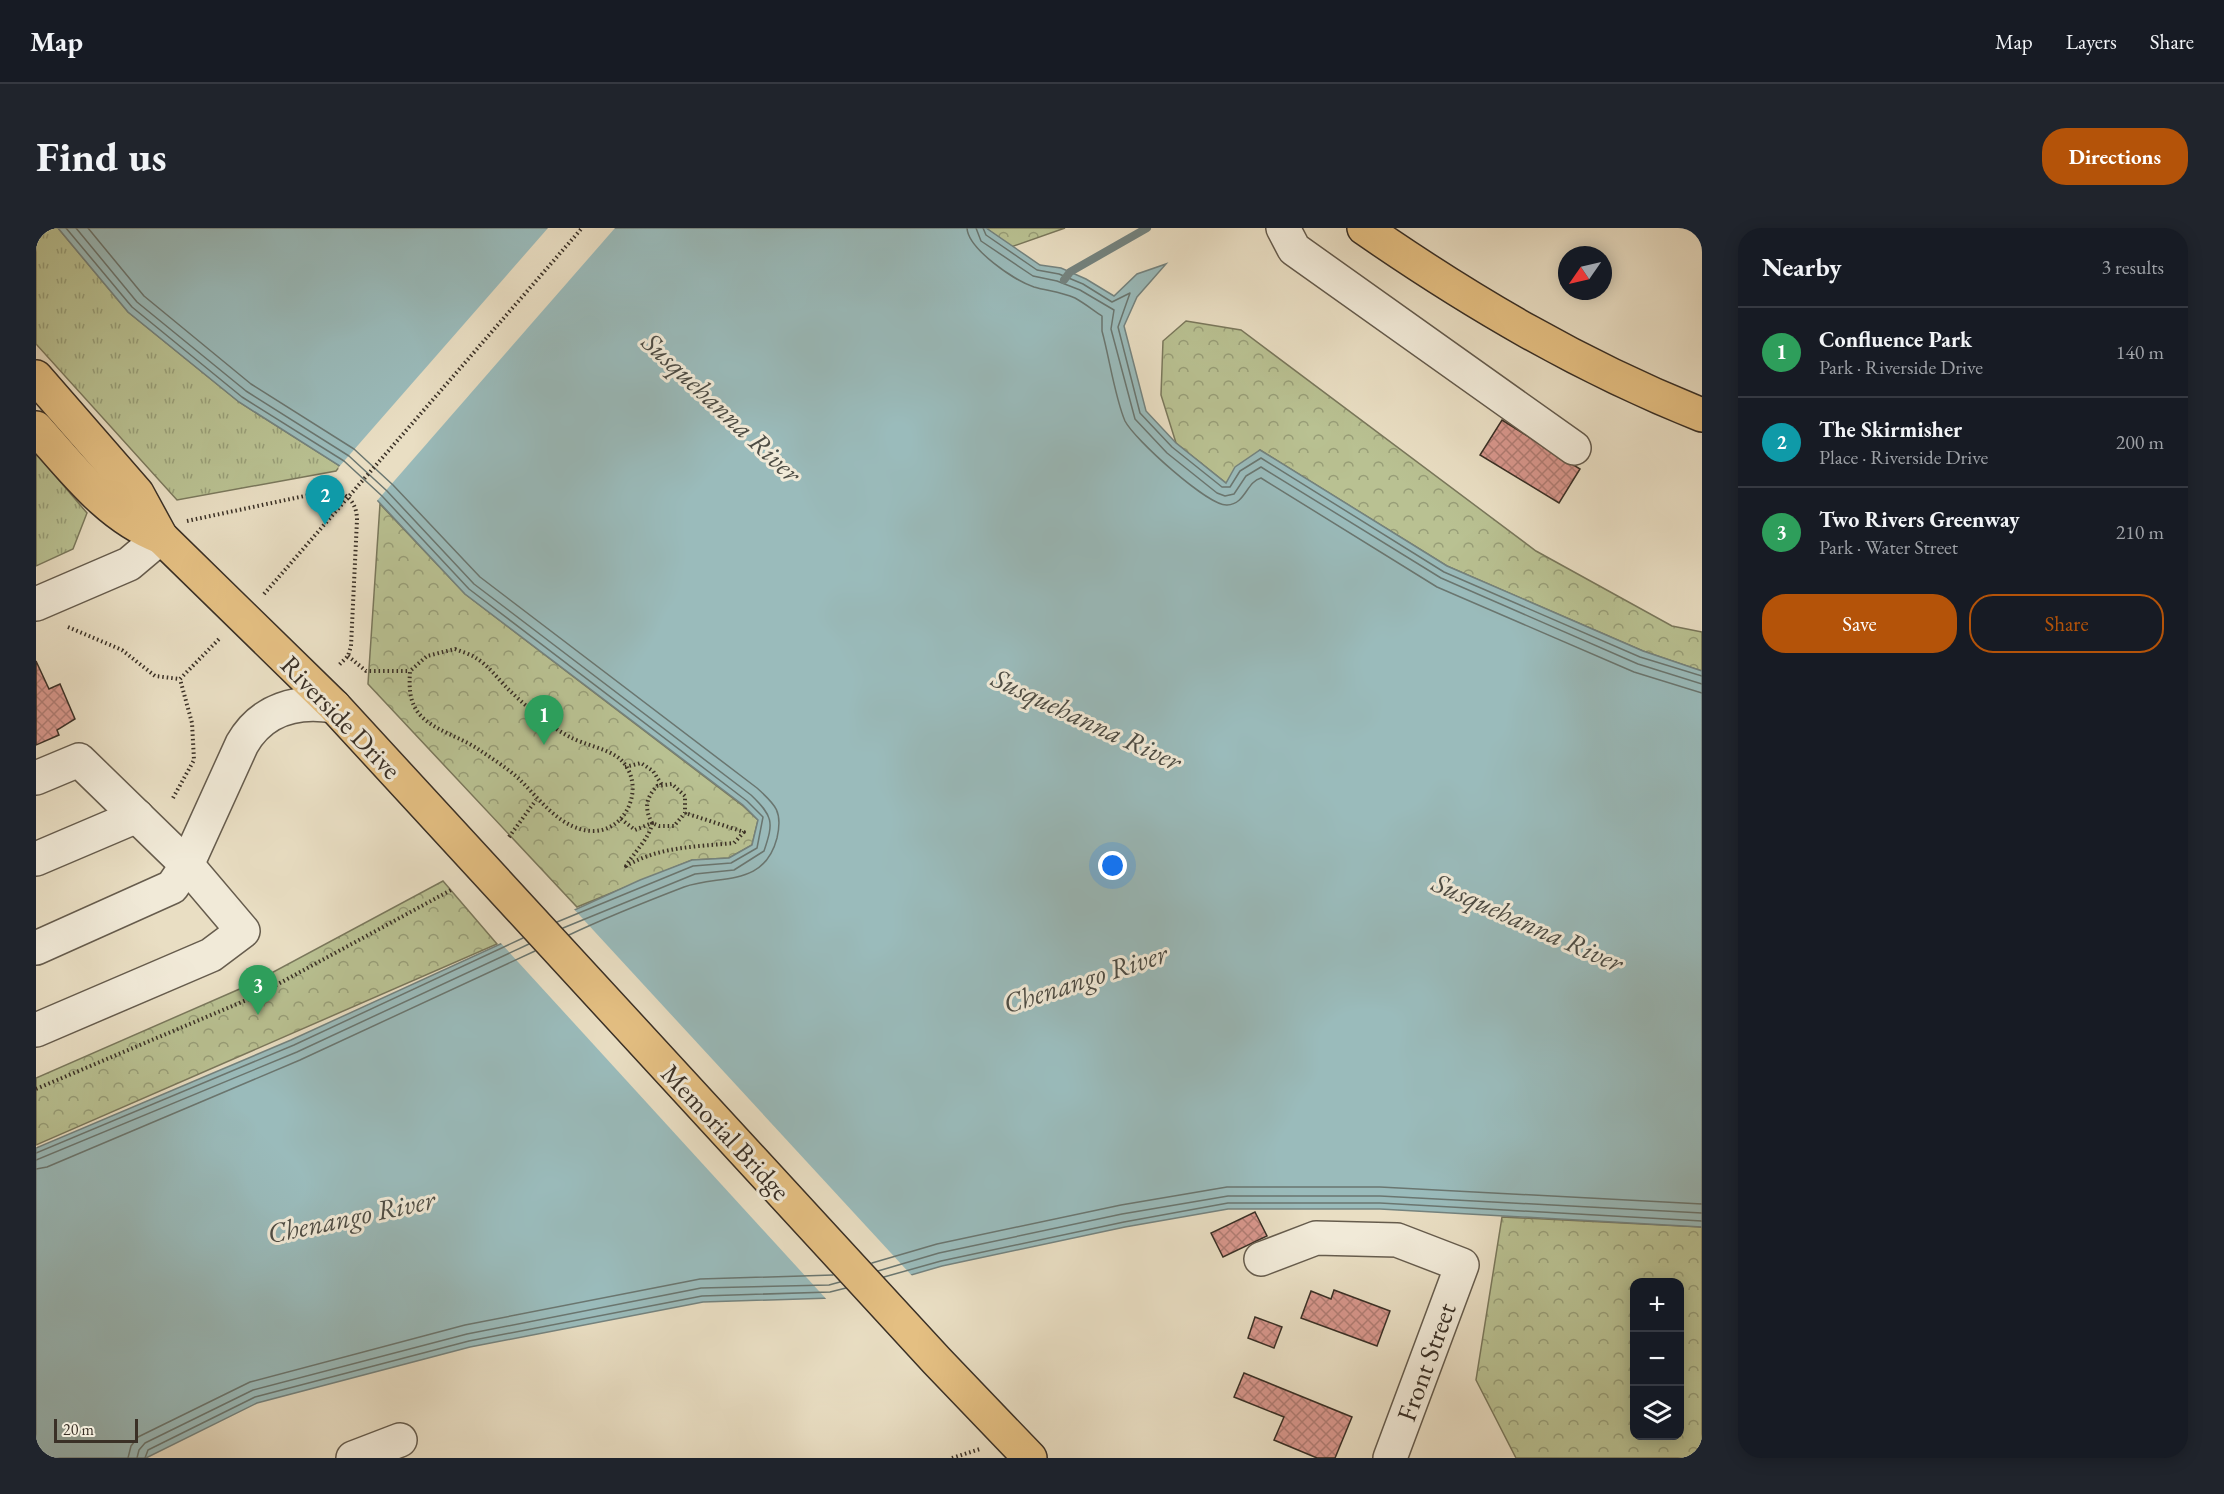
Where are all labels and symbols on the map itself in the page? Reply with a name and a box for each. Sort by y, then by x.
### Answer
north arrow [1558,246,1612,300]
water label: Susquehanna River [633,323,810,492]
pin: 2 [306,476,344,525]
street label: Riverside Drive [273,648,409,786]
water label: Susquehanna River [985,659,1189,780]
pin: 1 [524,696,564,745]
your location [1098,851,1127,880]
water label: Susquehanna River [1426,863,1630,982]
water label: Chenango River [998,934,1173,1021]
pin: 3 [238,966,278,1015]
street label: Memorial Bridge [654,1056,798,1208]
water label: Chenango River [264,1180,440,1251]
street label: Front Street [1388,1297,1464,1426]
scale bar [54,1416,138,1444]

